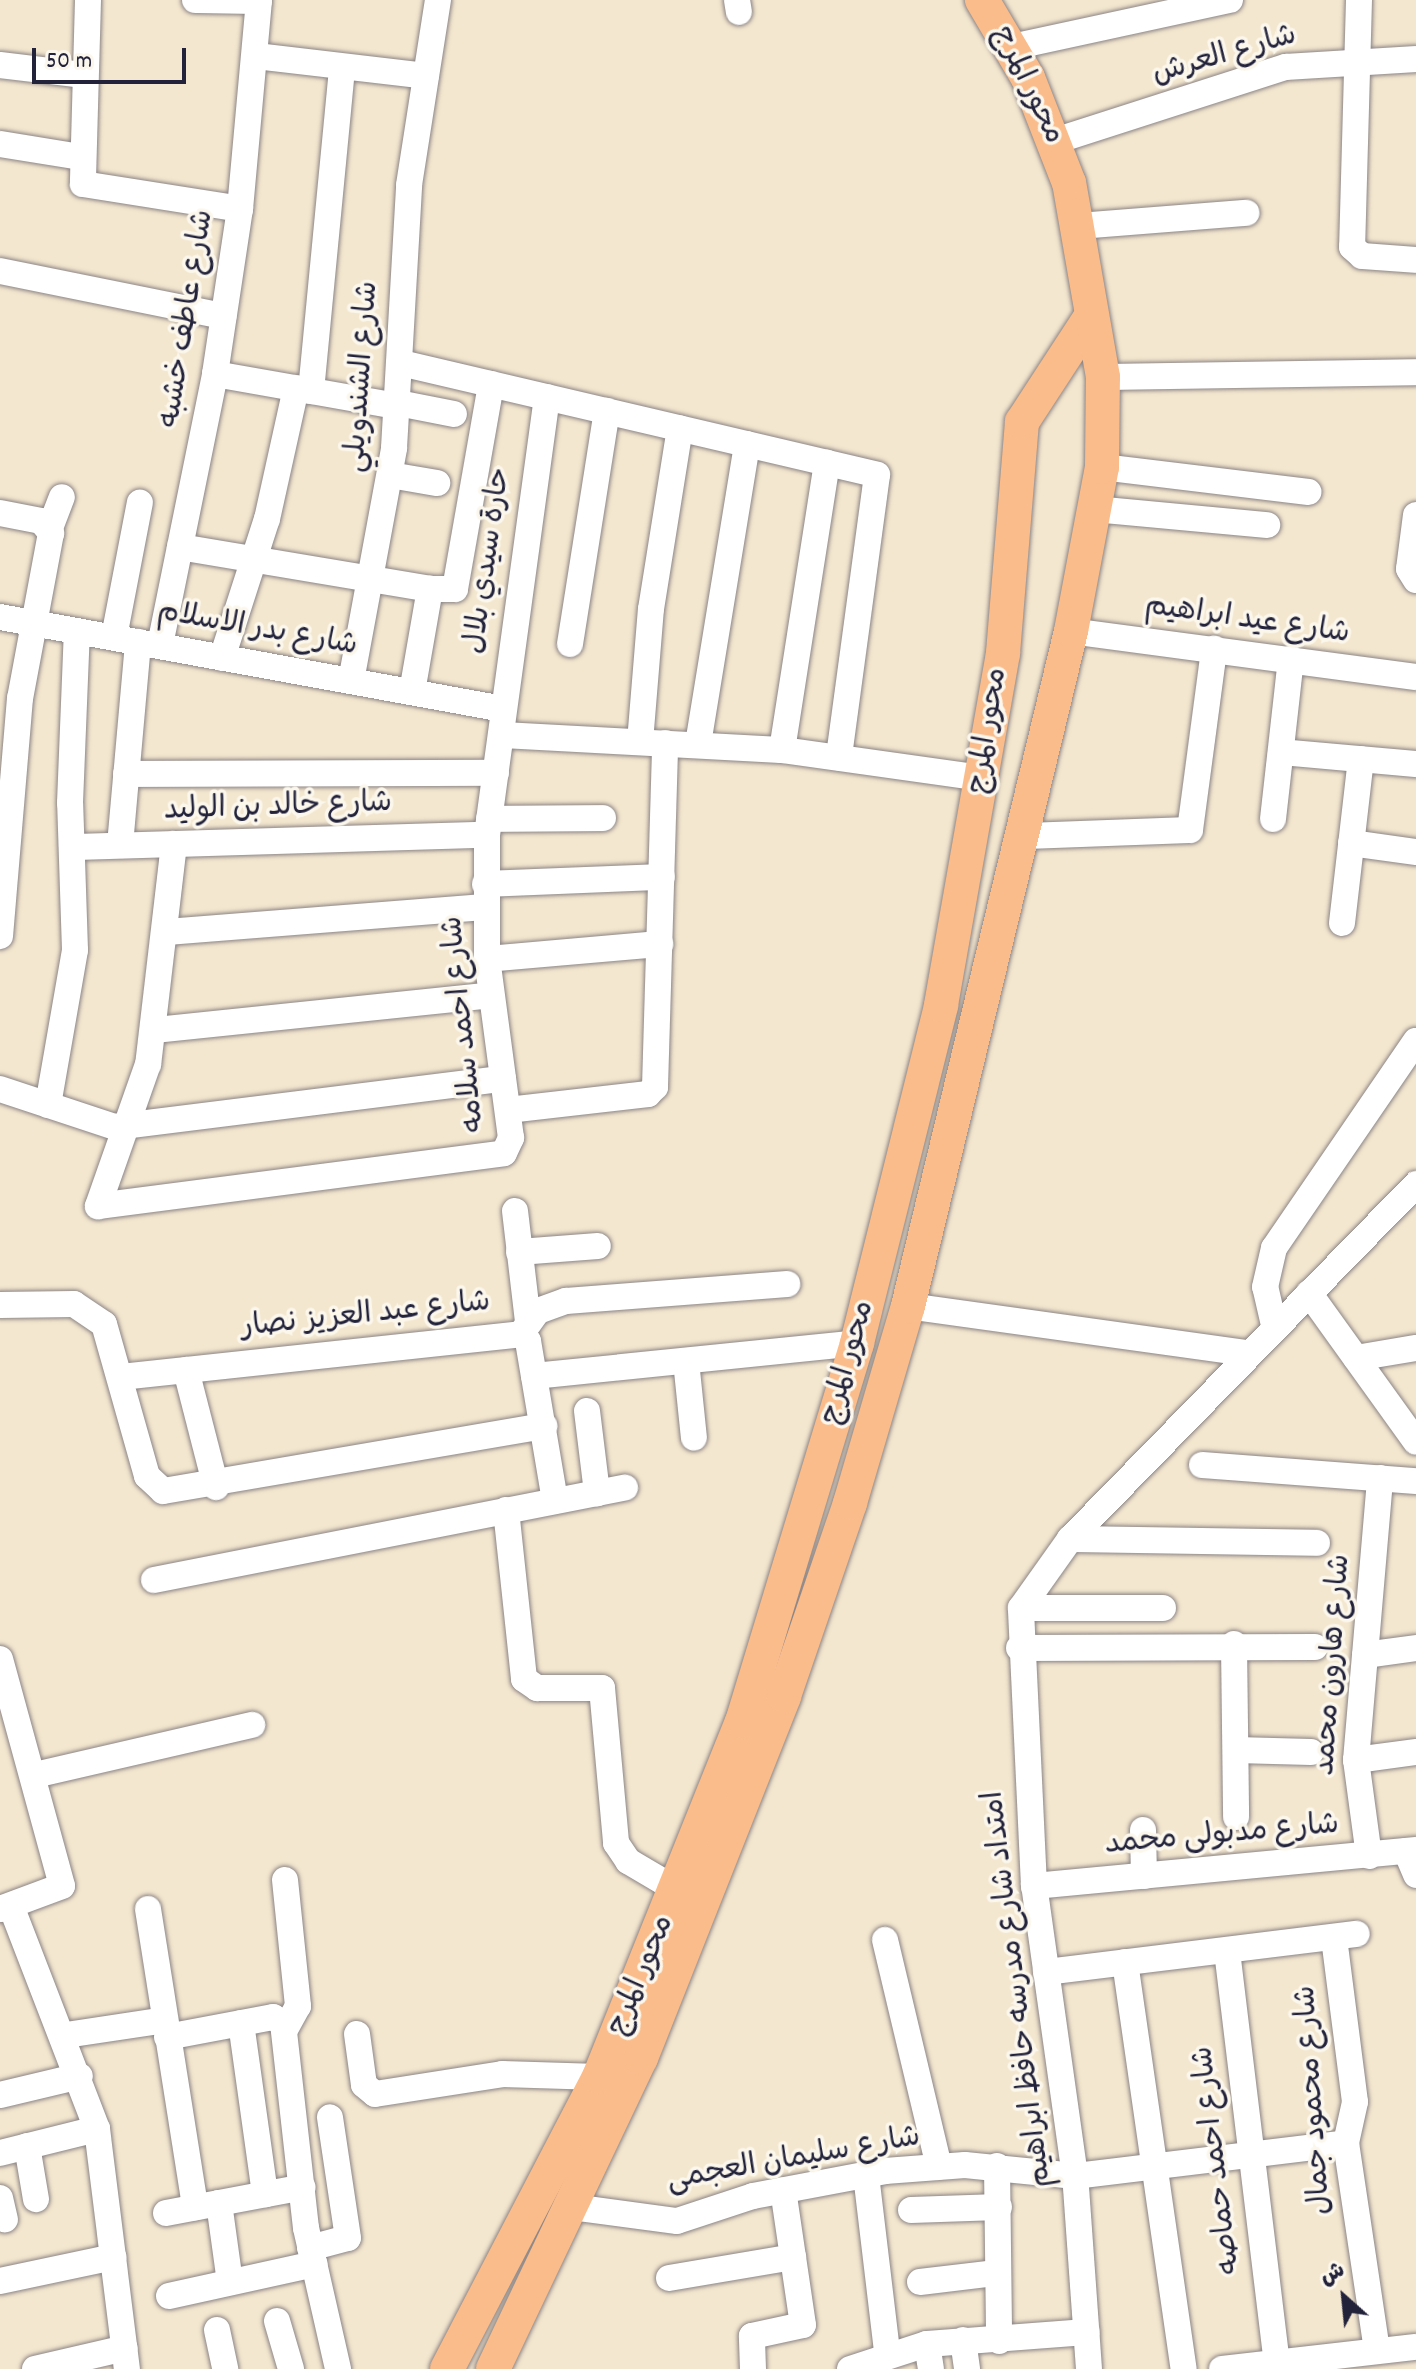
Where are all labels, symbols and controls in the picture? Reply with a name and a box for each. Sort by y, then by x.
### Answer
street label: شارع العرش [1149,19,1301,95]
street label: محور المرج [982,21,1070,151]
scale bar [36,32,190,82]
text: 50 m [46,45,92,79]
street label: شارع عاطف خشبه [154,207,224,431]
street label: شارع الشندويلي [339,280,389,474]
street label: حارة سيدي بلال [459,466,521,656]
street label: شارع عيد ابراهيم [1142,590,1352,654]
street label: شارع بدر الاسلام [154,596,360,666]
street label: محور المرج [962,665,1018,797]
street label: شارع خالد بن الوليد [163,787,393,831]
street label: شارع احمد سلامه [437,914,495,1134]
street label: شارع عبد العزيز نصار [240,1286,492,1348]
street label: محور المرج [815,1297,885,1429]
street label: شارع هارون محمد [1309,1553,1361,1777]
street label: امتداد شارع مدرسه حافظ ابراهيم [978,1789,1062,2189]
street label: شارع مدبولى محمد [1103,1809,1341,1865]
street label: محور المرج [602,1911,684,2041]
street label: شارع محمود جمال [1290,1984,1342,2216]
street label: شارع احمد حماصه [1187,2044,1251,2276]
street label: شارع سليمان العجمى [665,2121,923,2201]
text: ش [1315,2256,1351,2294]
north arrow [1304,2257,1384,2337]

